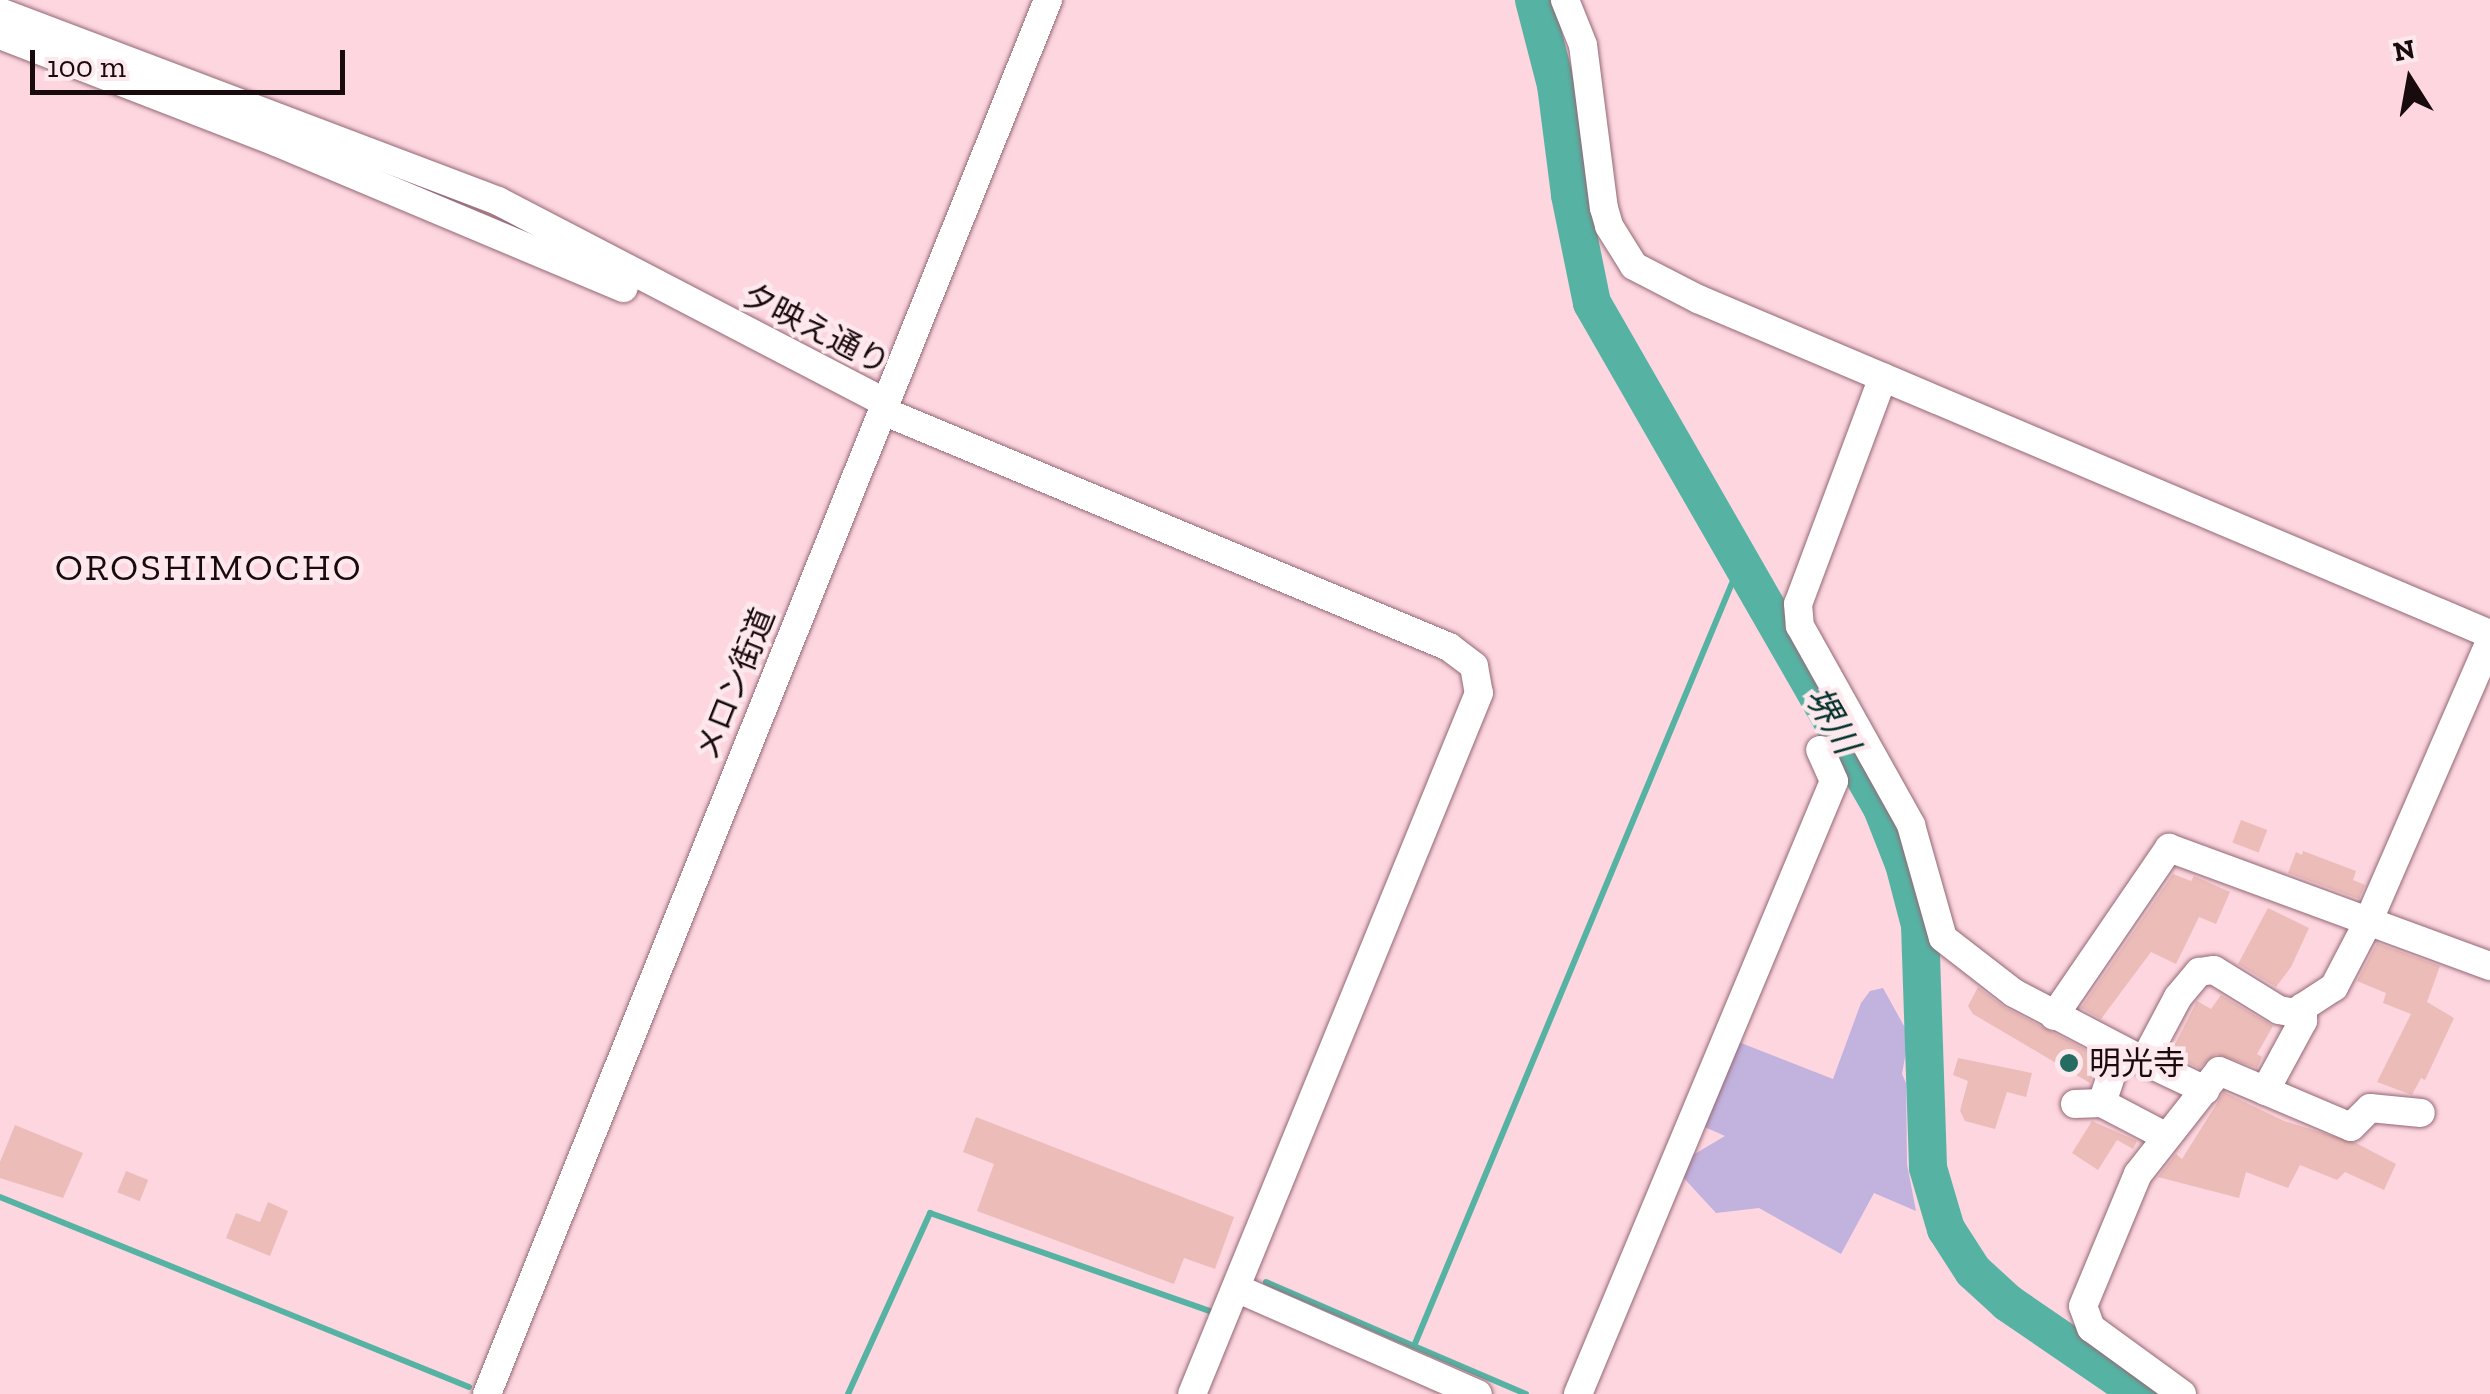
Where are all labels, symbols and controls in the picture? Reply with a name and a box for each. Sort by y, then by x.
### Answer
scale bar [35,30,350,92]
north arrow [2360,30,2460,130]
text: N [2391,32,2418,68]
text: 100 m [47,49,126,85]
street label: 夕映え通り [736,276,896,382]
district label: OROSHIMOCHO [55,545,363,591]
street label: メロン街道 [687,603,783,765]
water label: 堺川 [1796,679,1868,761]
place label: 明光寺 [2089,1044,2185,1082]
marker: 明光寺 [2058,1052,2080,1074]

